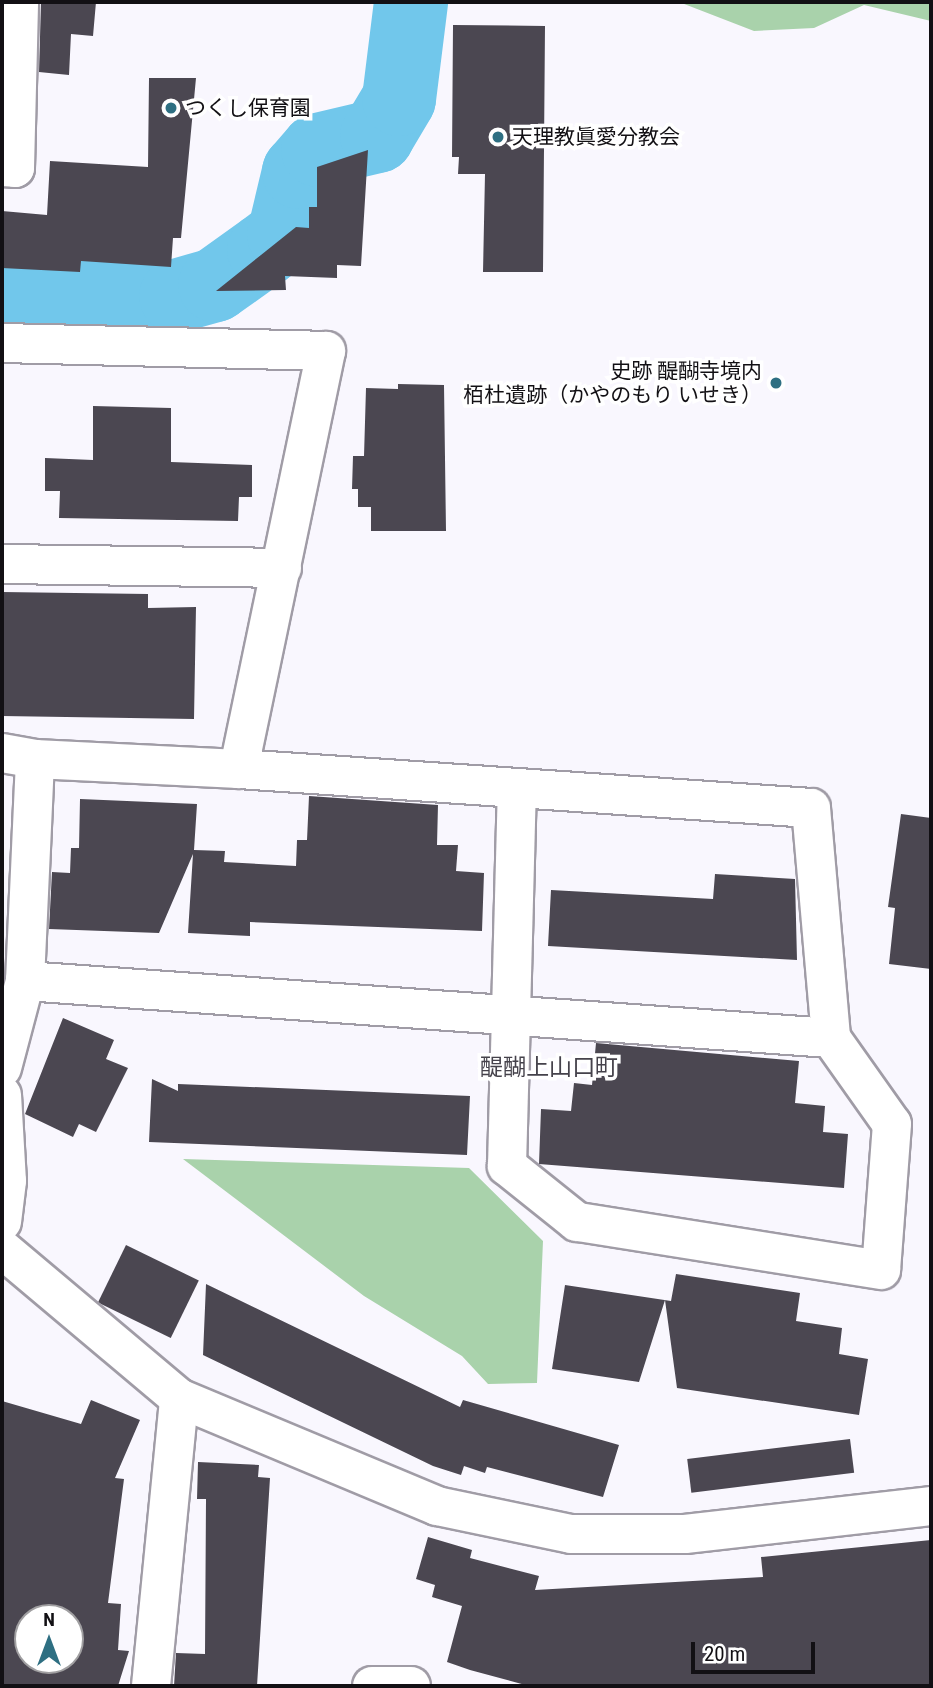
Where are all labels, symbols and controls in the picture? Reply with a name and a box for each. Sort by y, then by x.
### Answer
place label: つくし保育園 [185,95,311,121]
marker: つくし保育園 [163,100,179,116]
place label: 天理教眞愛分教会 [512,124,680,150]
marker: 天理教眞愛分教会 [490,129,506,145]
place label: 史跡 醍醐寺境内 栢杜遺跡（かやのもり いせき） [463,358,762,408]
marker: 史跡 醍醐寺境内 栢杜遺跡（かやのもり いせき） [768,375,784,391]
district label: 醍醐上山口町 [480,1054,618,1082]
north arrow [14,1604,84,1674]
text: N [43,1608,55,1631]
scale bar [695,1628,819,1672]
text: 20 m [704,1642,745,1666]

